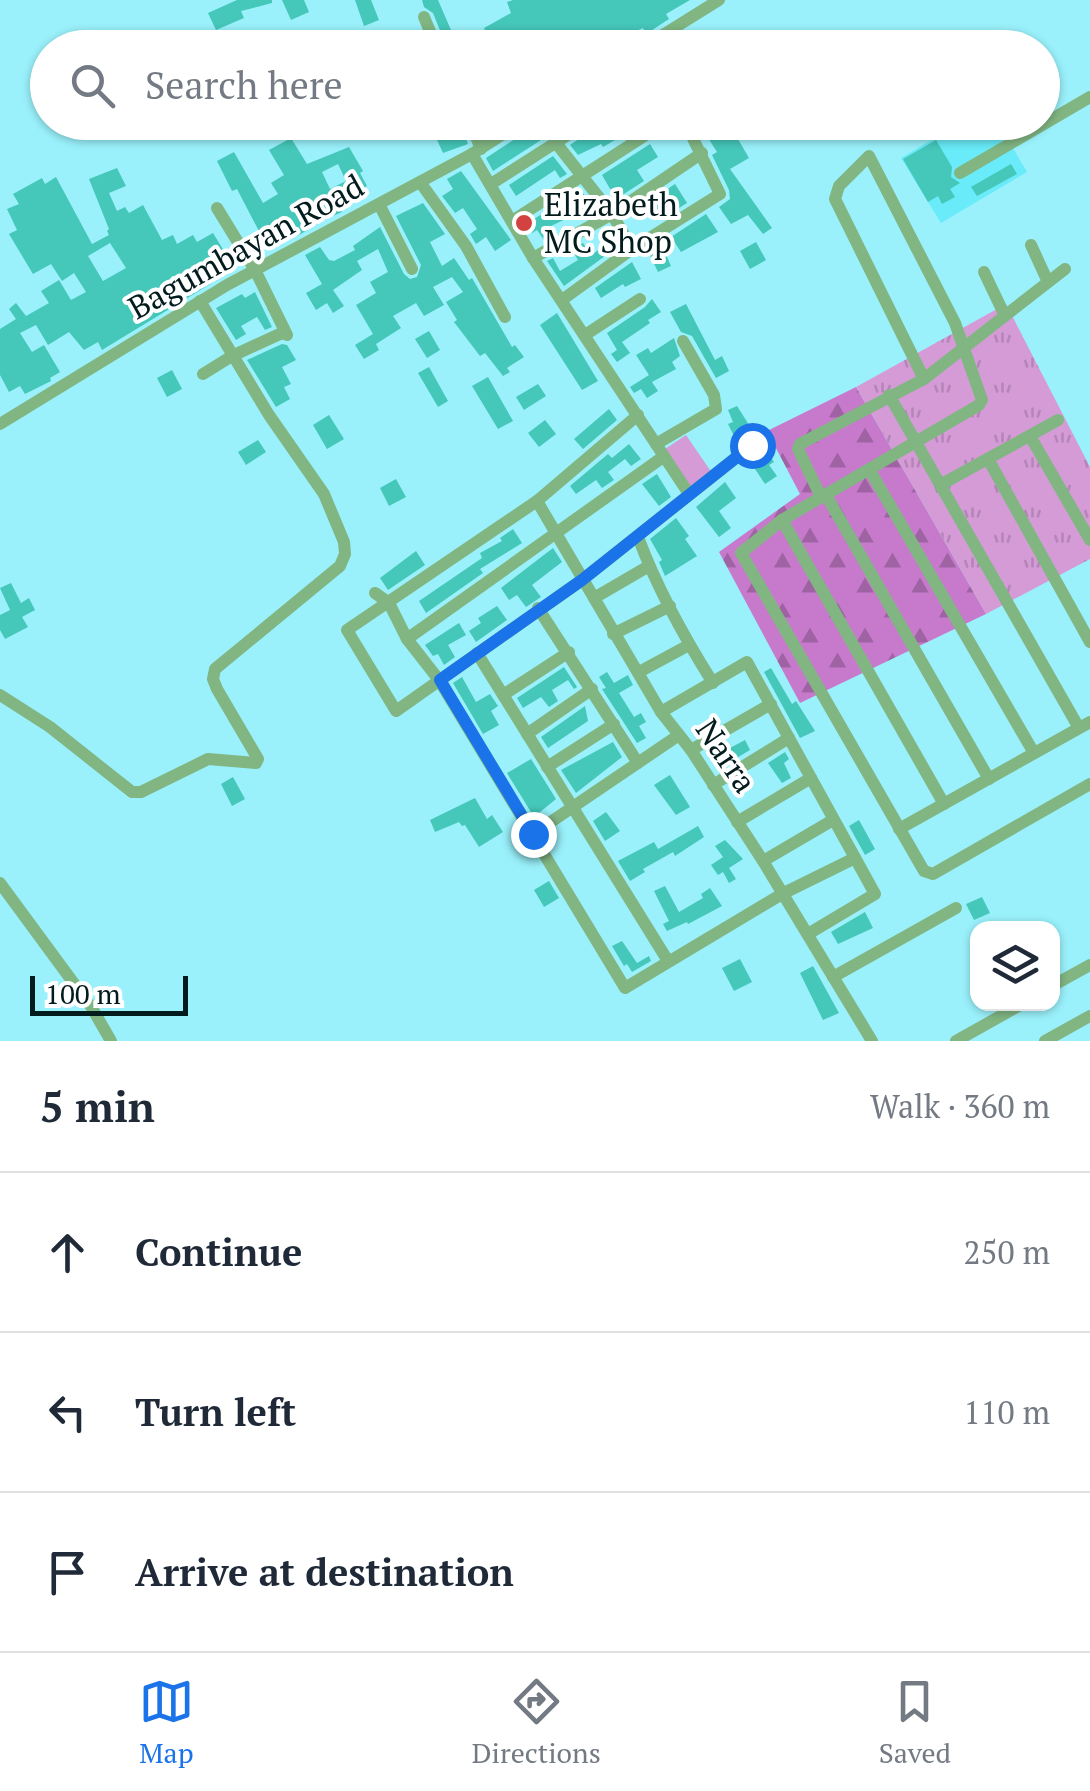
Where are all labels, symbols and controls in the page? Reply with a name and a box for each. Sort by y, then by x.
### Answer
search box [30,30,1060,140]
icon: search [65,58,120,113]
text: Search here [145,60,343,110]
street label: Bagumbayan Road [120,164,371,328]
place label: Elizabeth MC Shop [544,183,678,262]
marker: Elizabeth MC Shop [513,212,535,234]
route start [730,423,776,469]
street label: Narra [687,710,767,800]
route end [511,812,557,858]
map controls [970,921,1060,1011]
button: layers [970,921,1060,1011]
scale bar [30,971,188,1016]
text: 100 m [45,975,121,1012]
text: 5 min [40,1078,155,1134]
text: Walk · 360 m [870,1085,1050,1127]
icon: ahead [40,1225,95,1280]
text: Continue [135,1227,302,1277]
text: 250 m [963,1231,1050,1273]
icon: left [40,1385,95,1440]
text: Turn left [135,1387,296,1437]
text: 110 m [963,1391,1050,1433]
icon: arrive [40,1545,95,1600]
text: Arrive at destination [135,1547,514,1597]
tab: Map [139,1674,194,1771]
tab: Directions [472,1674,601,1771]
tab: Saved [879,1674,951,1771]

